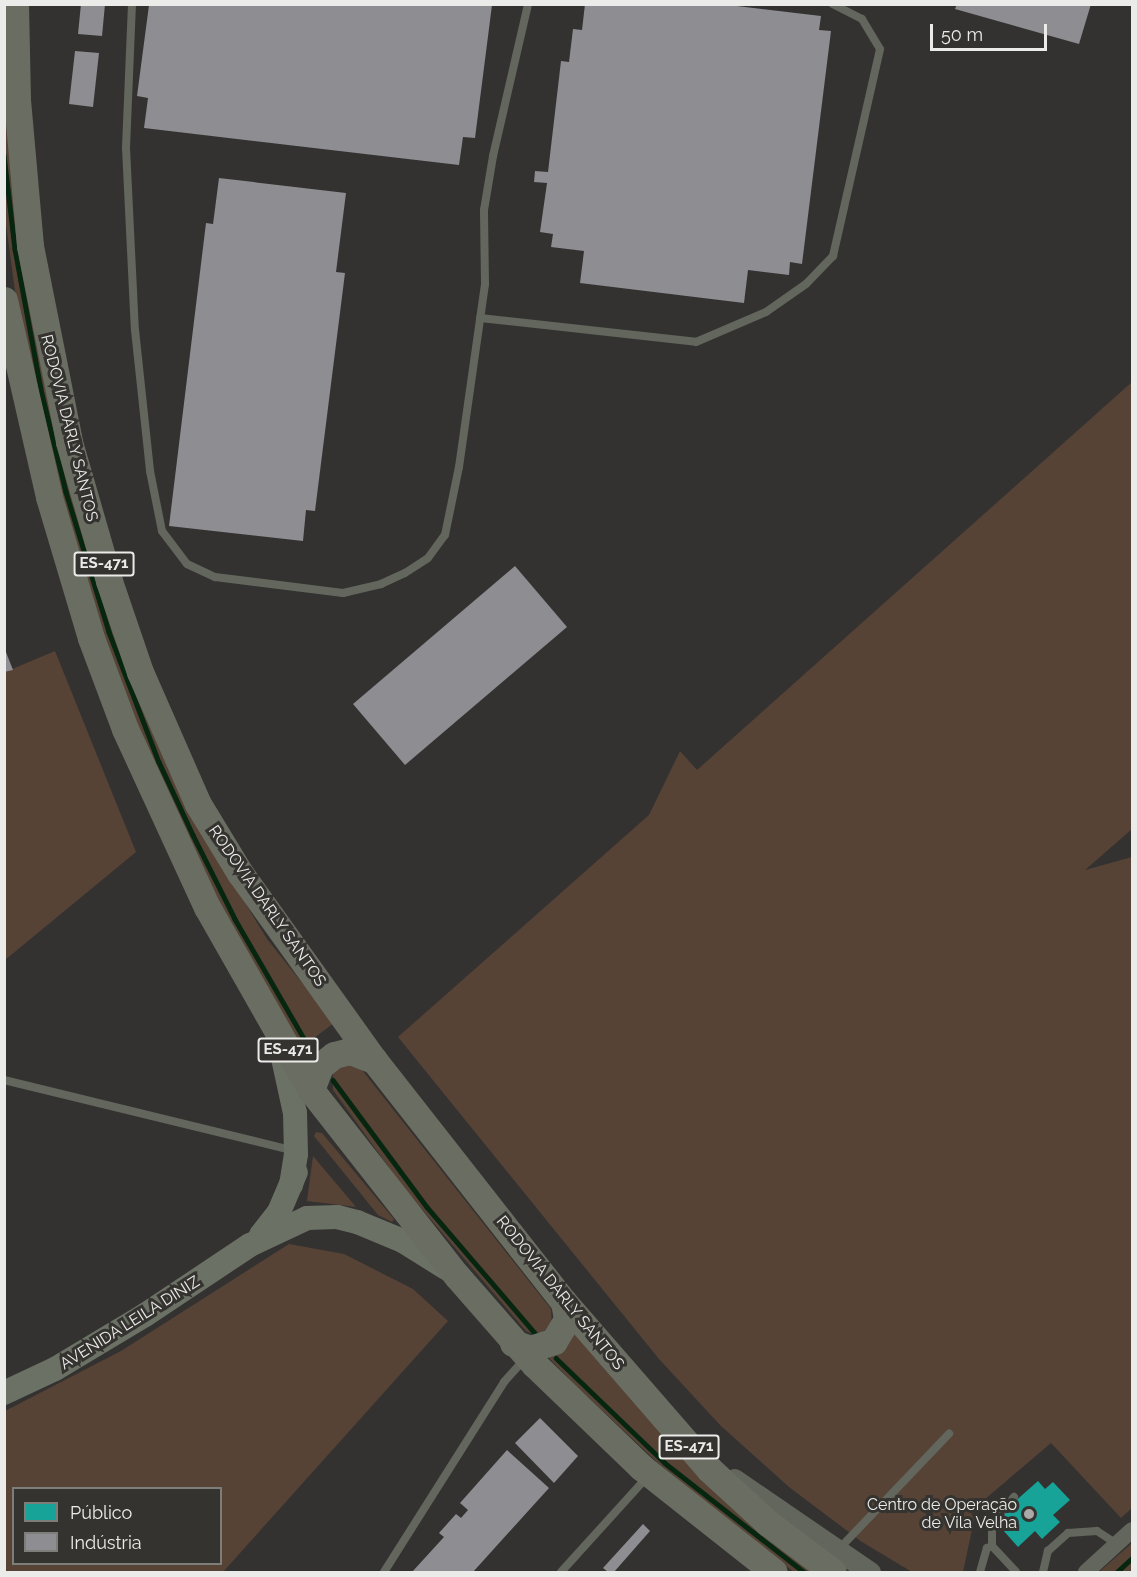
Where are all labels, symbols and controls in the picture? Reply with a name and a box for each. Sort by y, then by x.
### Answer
scale bar [933,12,1050,50]
text: 50 m [941,24,983,45]
street label: RODOVIA DARLY SANTOS [36,332,102,524]
road number: ES-471 [72,552,136,576]
street label: RODOVIA DARLY SANTOS [204,821,330,991]
road number: ES-471 [256,1038,320,1062]
street label: RODOVIA DARLY SANTOS [492,1212,628,1374]
street label: AVENIDA LEILA DINIZ [56,1272,204,1374]
road number: ES-471 [658,1435,720,1459]
legend [12,1487,222,1565]
place label: Centro de Operação de Vila Velha [867,1495,1017,1533]
text: Público [70,1502,132,1523]
marker: Centro de Operação de Vila Velha [1022,1507,1036,1521]
text: Indústria [70,1532,142,1553]

